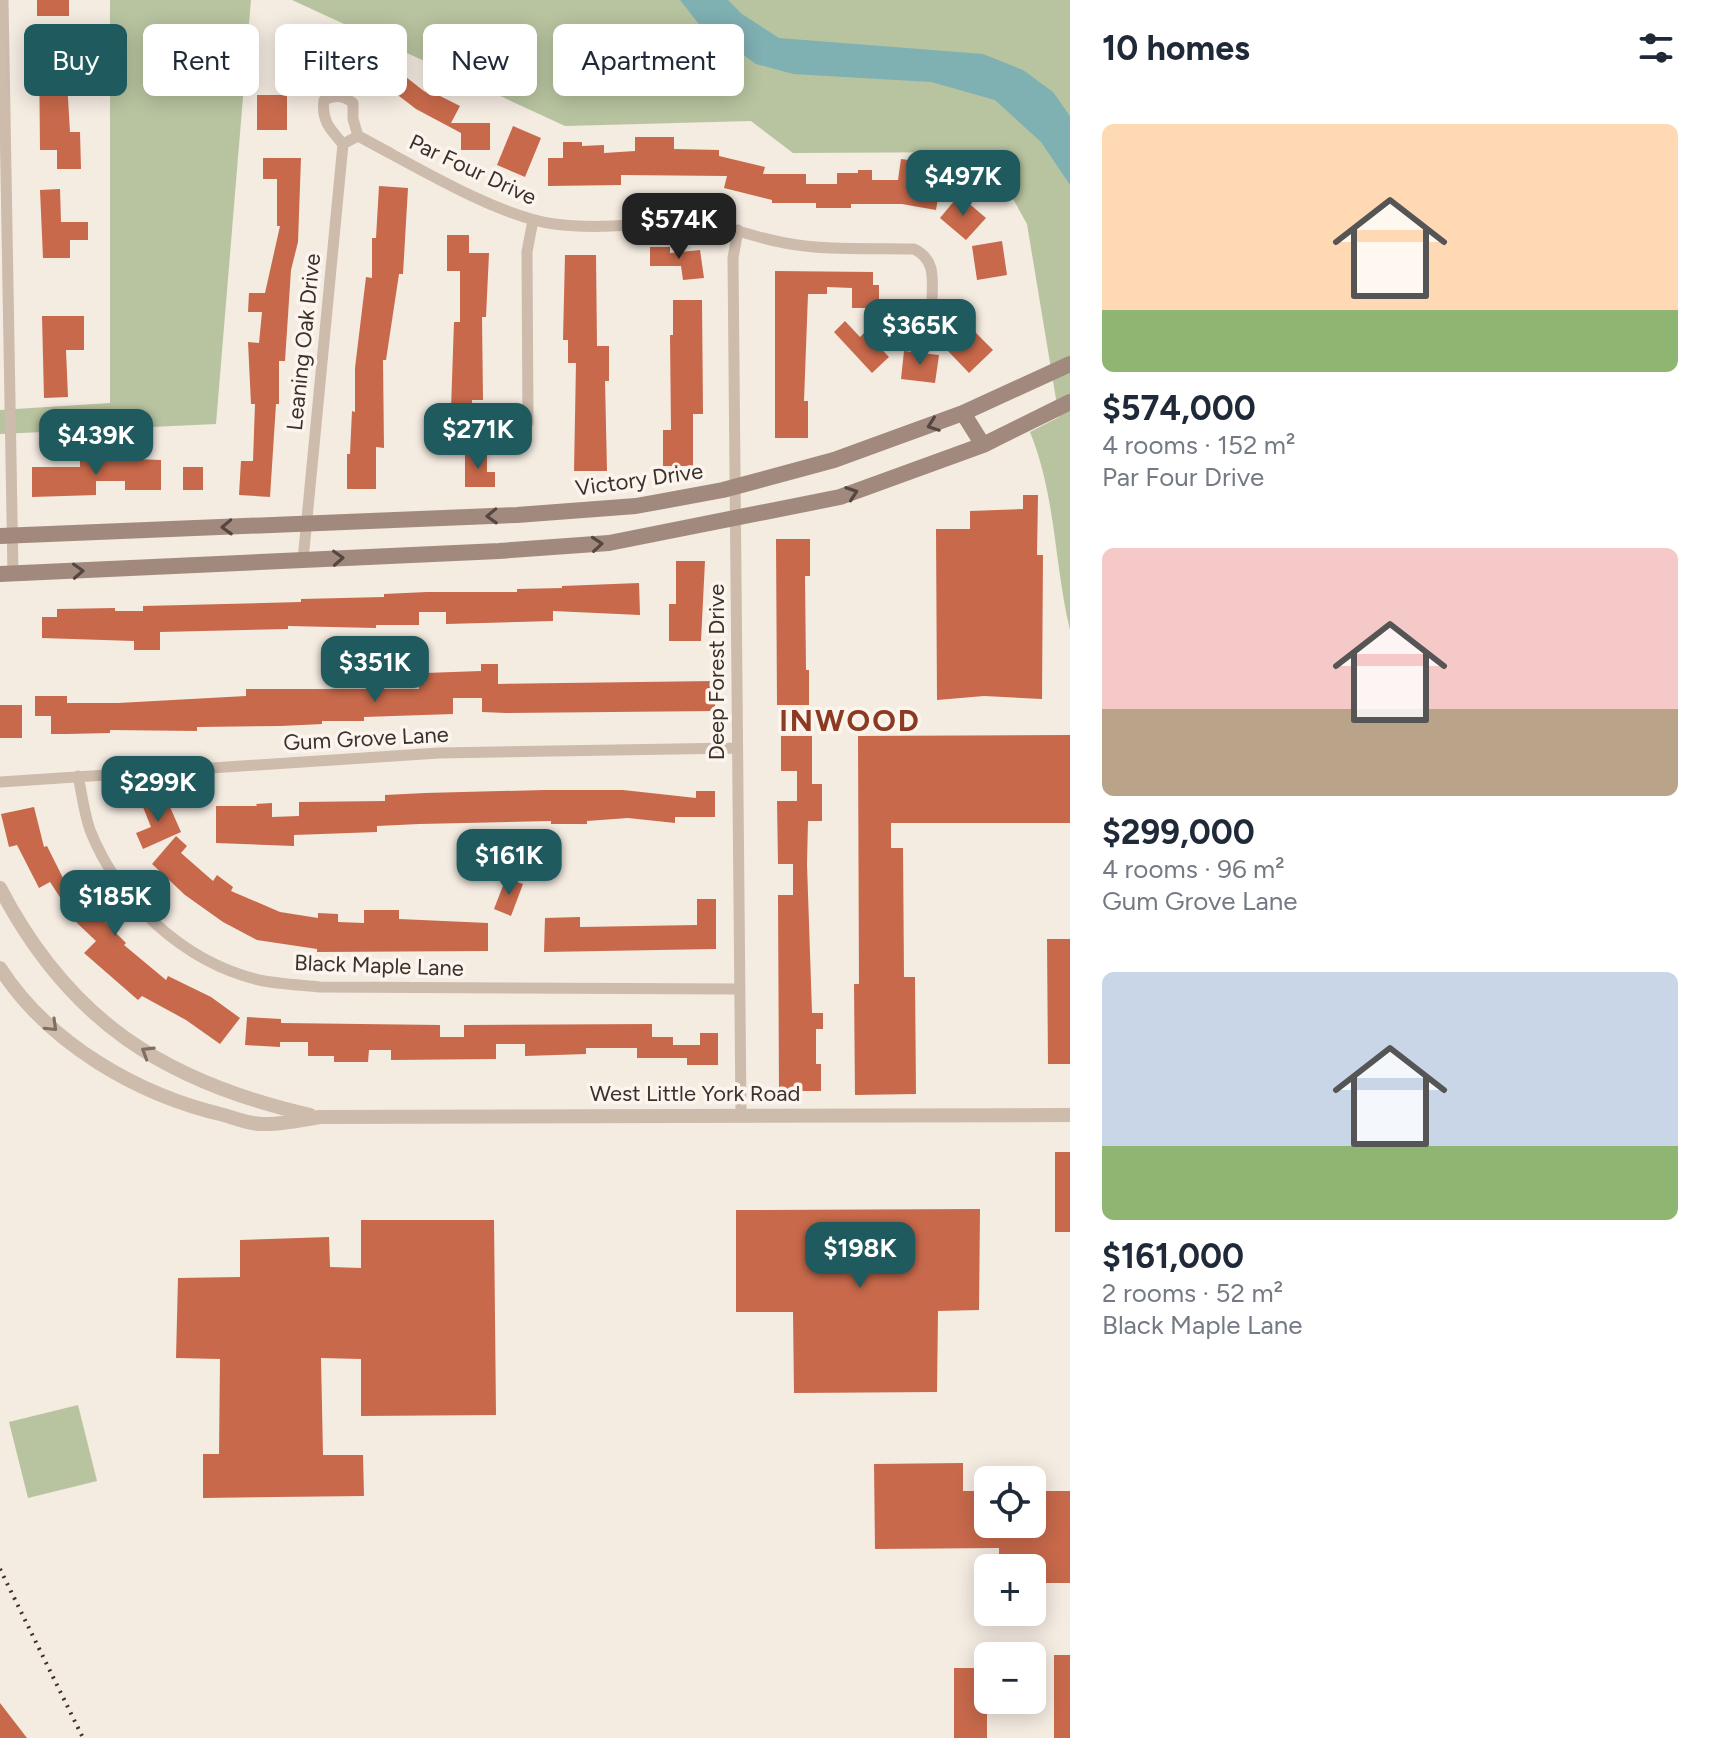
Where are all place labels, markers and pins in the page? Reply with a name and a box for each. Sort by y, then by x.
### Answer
pin: $497K [907,150,1019,218]
pin: $574K [623,193,735,261]
pin: $365K [864,299,976,367]
pin: $271K [422,403,534,471]
pin: $439K [40,409,152,477]
pin: $351K [319,636,431,704]
pin: $299K [102,756,214,824]
pin: $161K [453,829,565,897]
pin: $185K [59,870,171,938]
pin: $198K [804,1222,916,1290]

